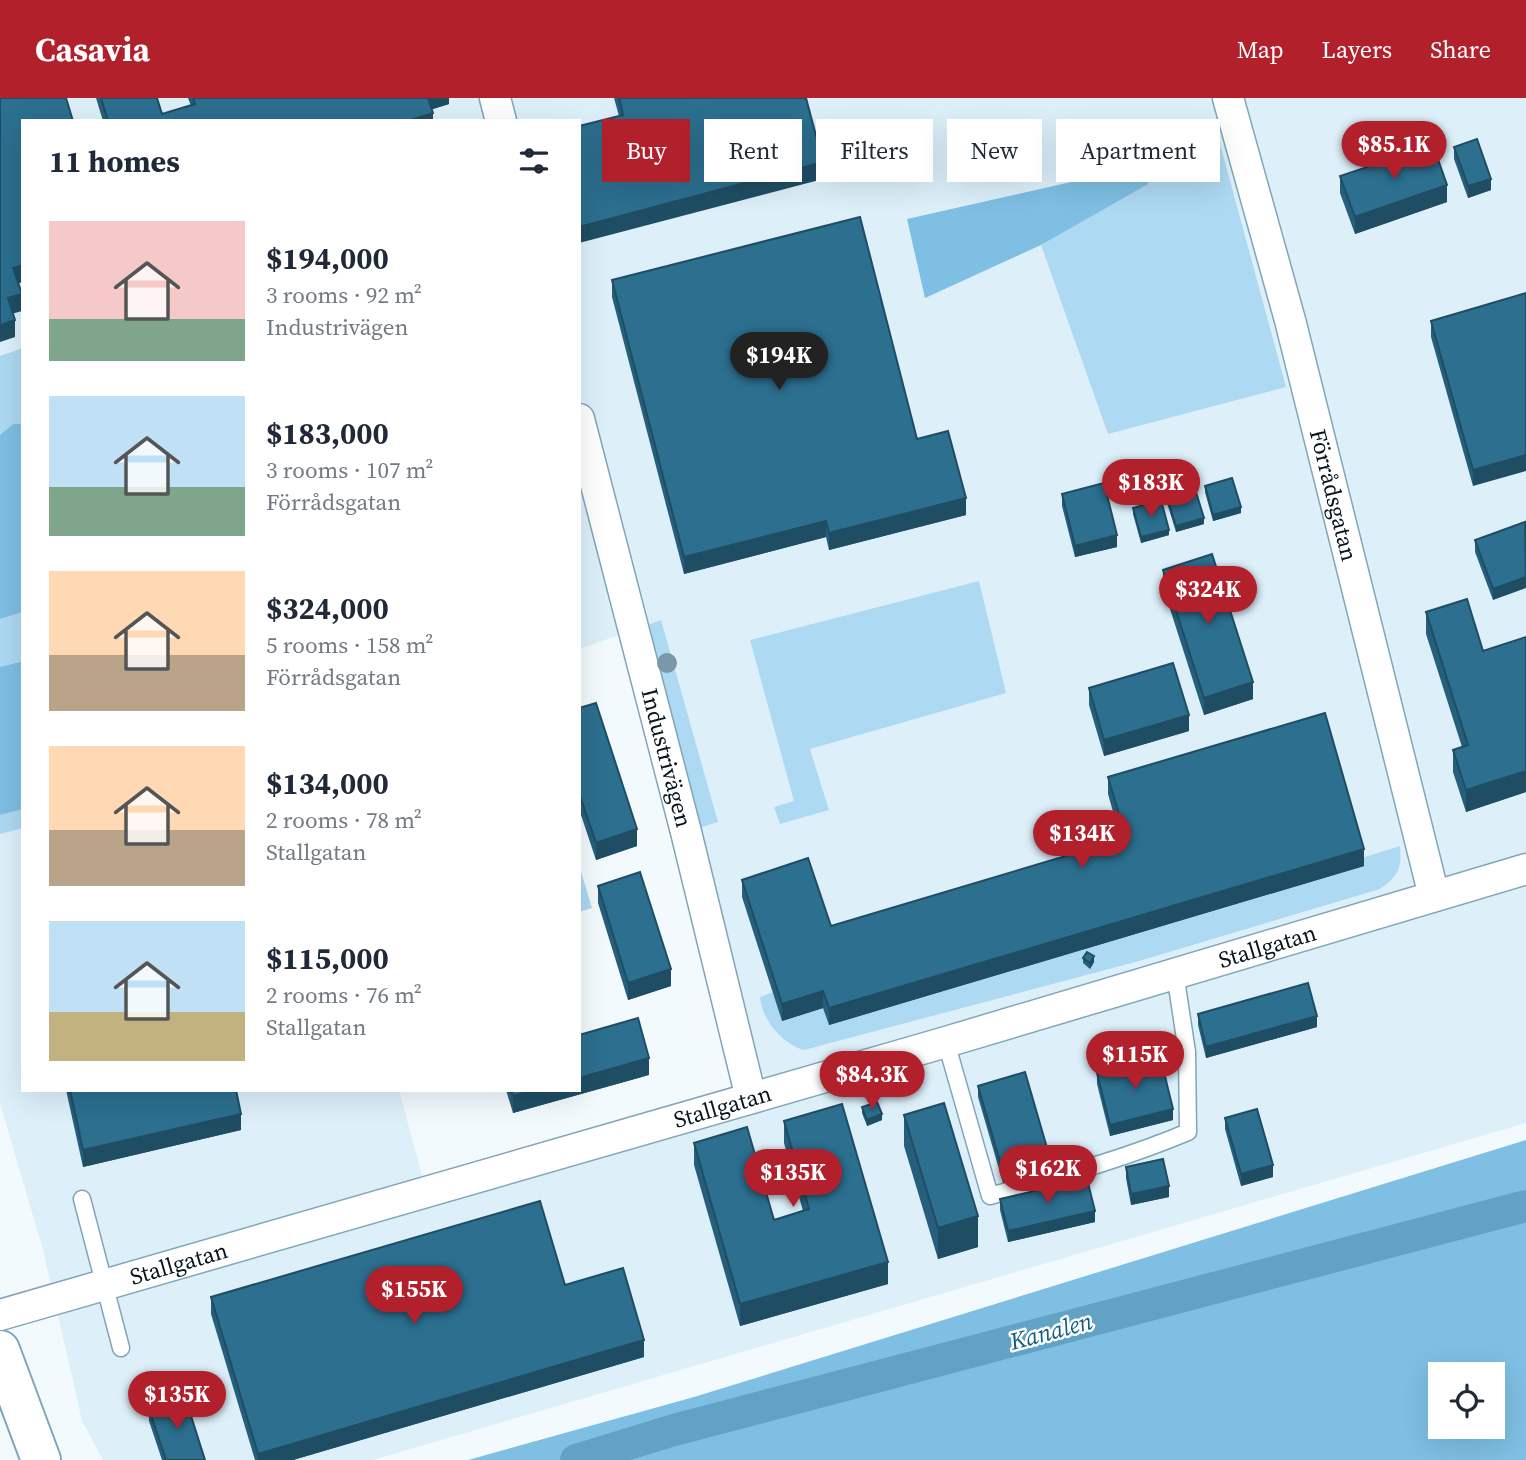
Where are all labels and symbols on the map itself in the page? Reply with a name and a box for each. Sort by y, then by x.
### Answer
pin: $85.1K [1337,122,1451,181]
pin: $194K [730,332,828,392]
street label: Förrådsgatan [1302,426,1366,565]
pin: $183K [1102,460,1200,519]
pin: $324K [1159,566,1257,626]
street label: Industrivägen [633,685,700,831]
pin: $134K [1033,810,1131,870]
street label: Stallgatan [1215,916,1320,976]
pin: $115K [1086,1032,1184,1091]
pin: $84.3K [815,1052,929,1111]
street label: Stallgatan [670,1077,775,1136]
pin: $162K [999,1146,1097,1205]
pin: $135K [744,1150,842,1209]
street label: Stallgatan [126,1234,231,1293]
pin: $155K [365,1266,463,1326]
water label: Kanalen [1005,1304,1096,1358]
pin: $135K [128,1372,226,1431]

